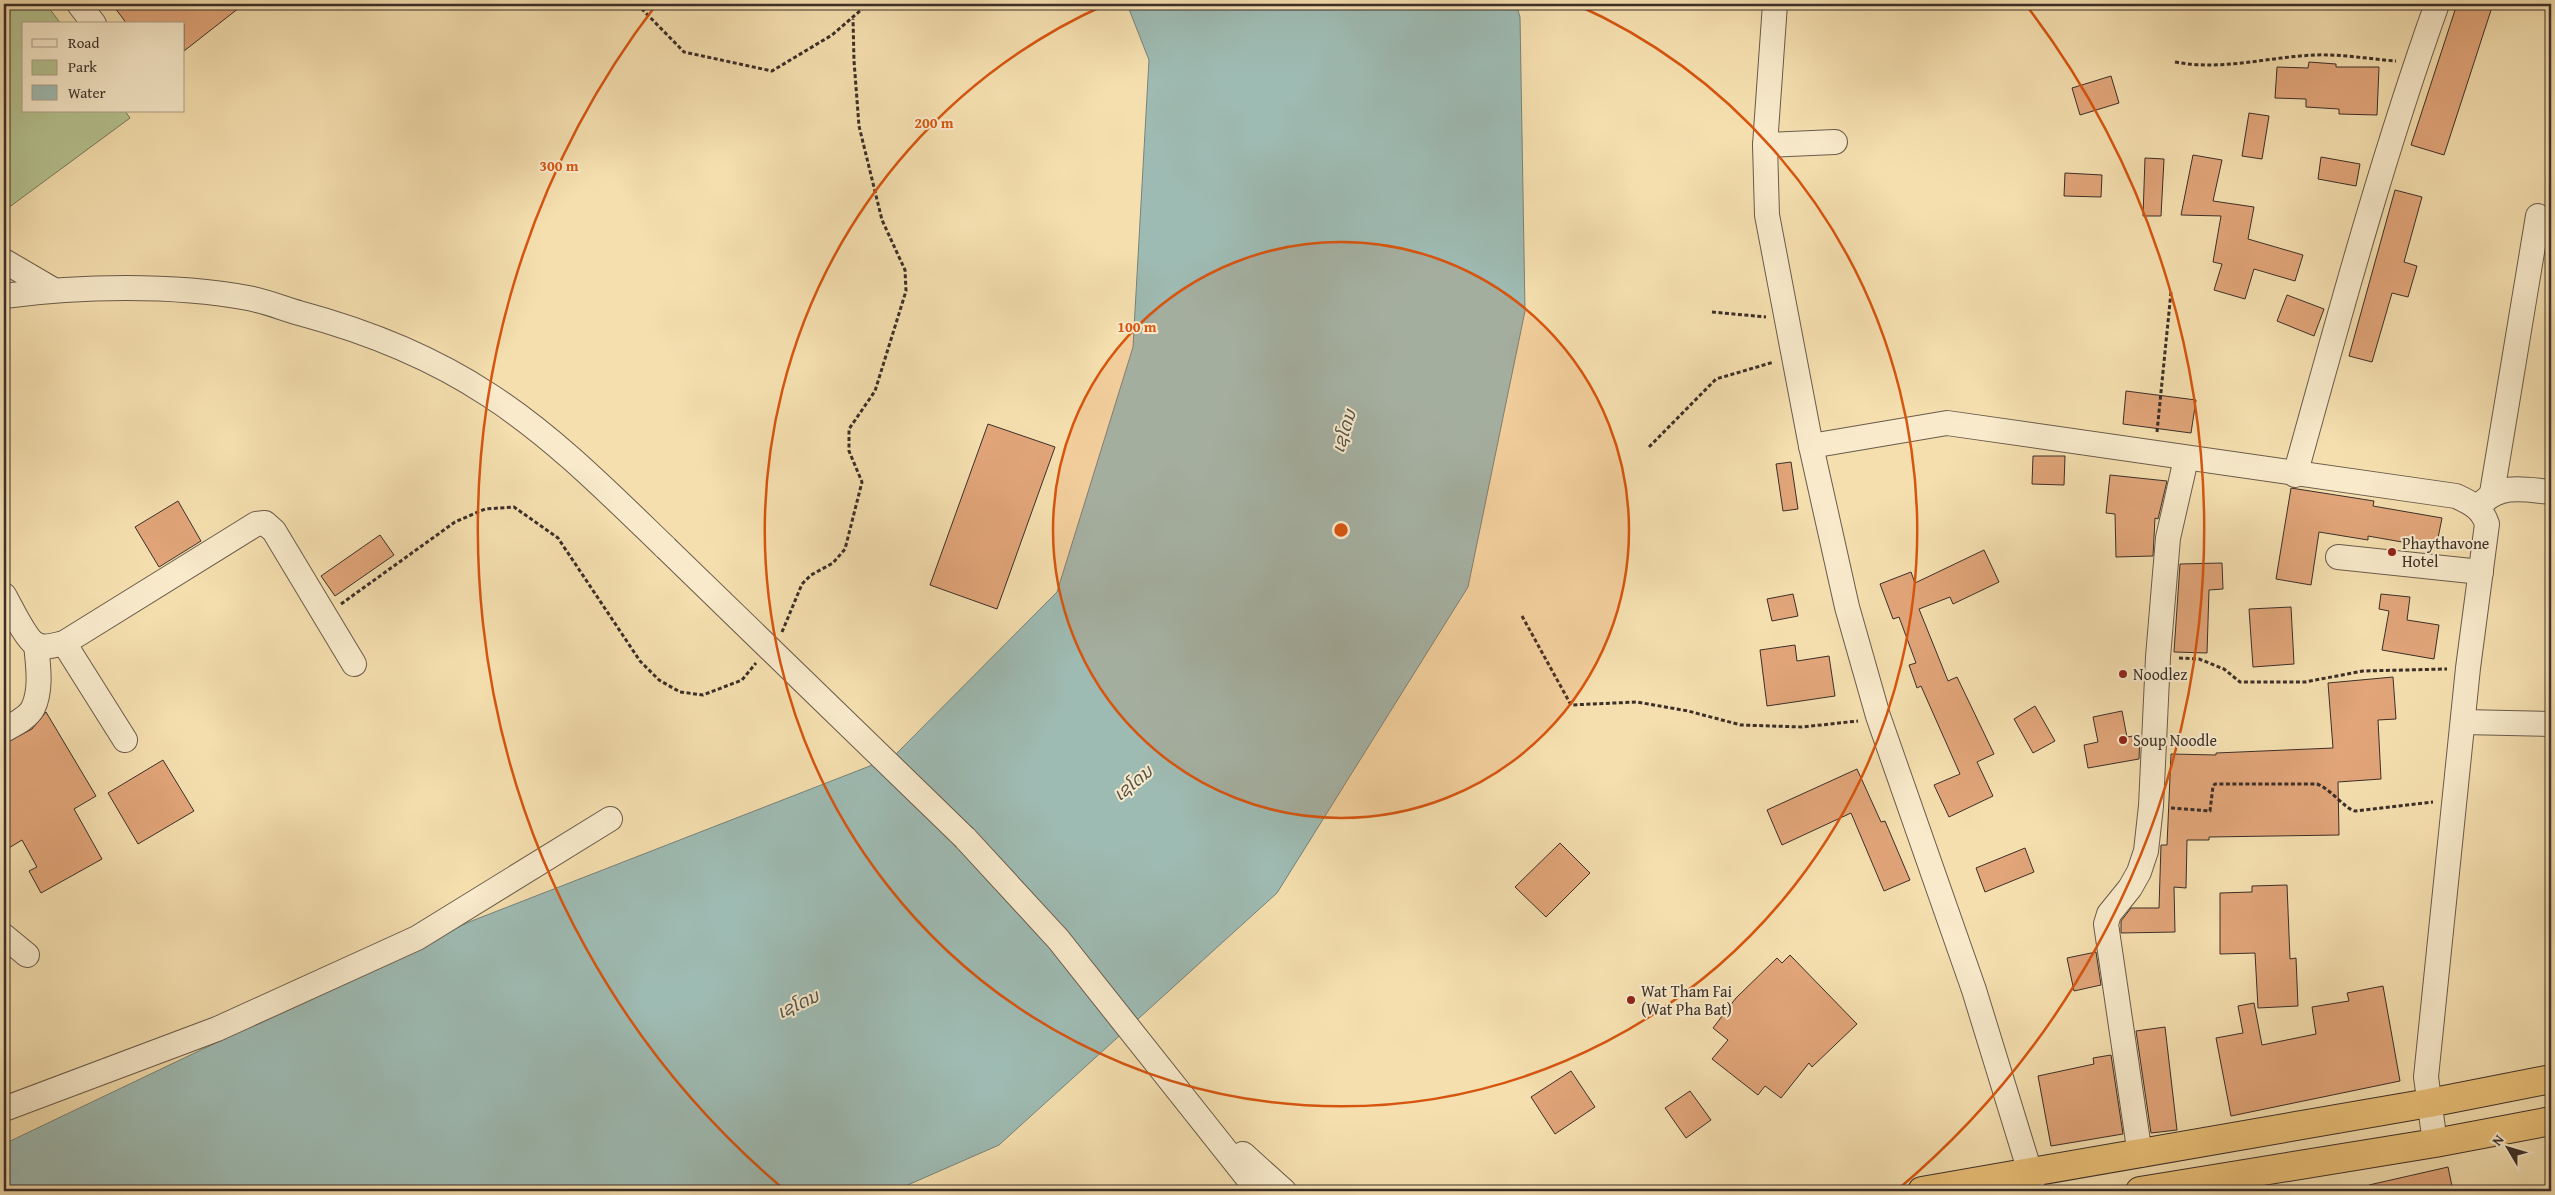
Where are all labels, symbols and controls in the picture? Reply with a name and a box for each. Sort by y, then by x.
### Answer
legend [22,22,185,112]
text: Road [68,32,99,53]
text: Park [68,56,97,77]
text: Water [68,82,106,103]
text: 200 m [914,112,954,133]
text: 300 m [539,155,579,176]
text: 100 m [1117,316,1157,337]
water label: ເຊໂດນ [1324,404,1363,456]
centre of rings [1332,521,1350,539]
place label: Phaythavone Hotel [2402,531,2489,573]
marker: Phaythavone Hotel [2386,546,2398,558]
place label: Noodlez [2133,662,2187,686]
marker: Noodlez [2117,668,2129,680]
place label: Soup Noodle [2133,728,2217,752]
marker: Soup Noodle [2117,734,2129,746]
water label: ເຊໂດນ [1107,757,1160,807]
place label: Wat Tham Fai (Wat Pha Bat) [1641,979,1733,1021]
water label: ເຊໂດນ [772,981,825,1025]
marker: Wat Tham Fai (Wat Pha Bat) [1625,994,1637,1006]
north arrow [2482,1122,2532,1172]
text: N [2487,1130,2509,1150]

